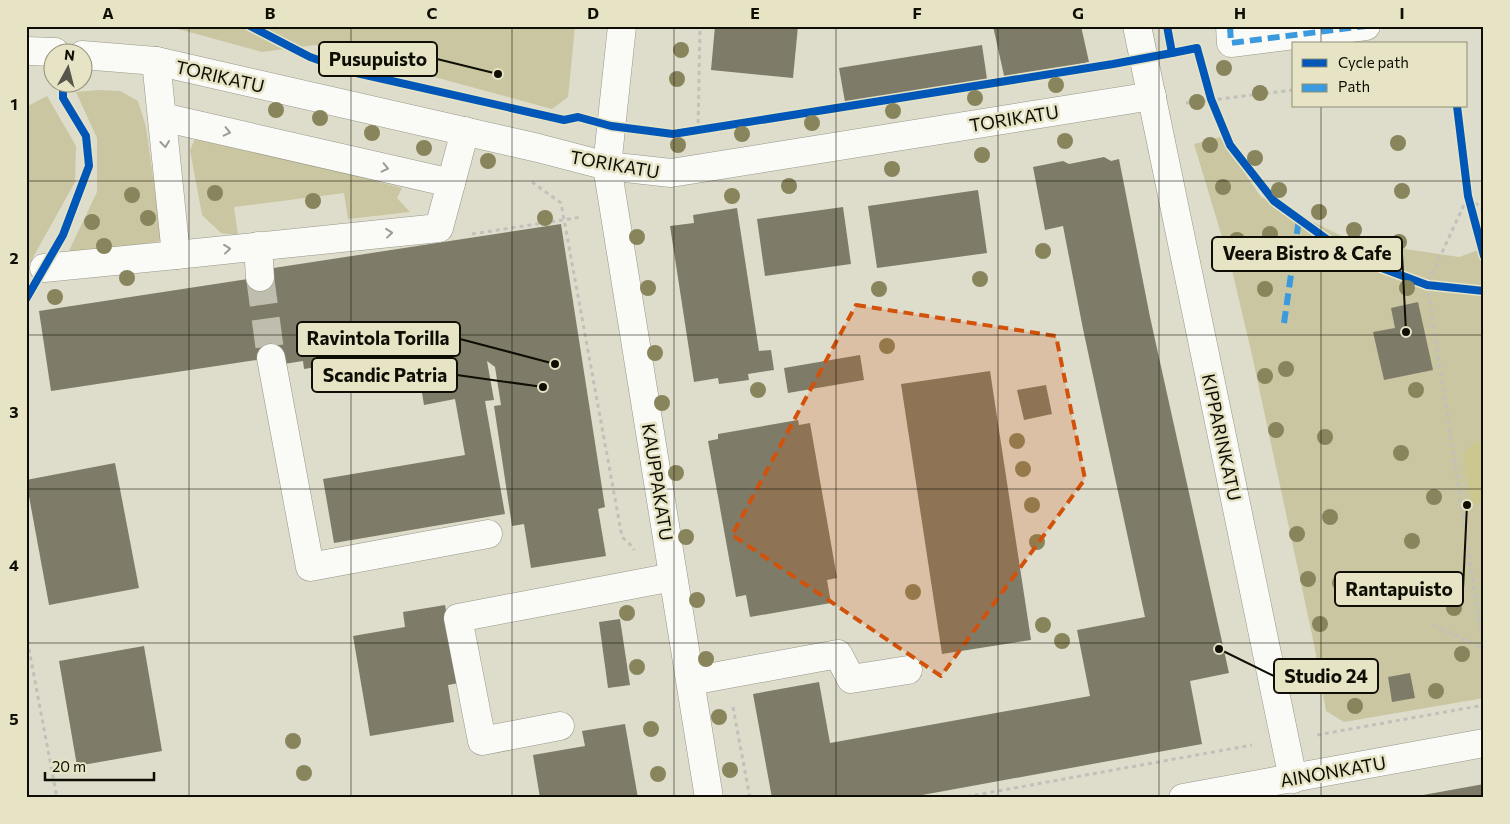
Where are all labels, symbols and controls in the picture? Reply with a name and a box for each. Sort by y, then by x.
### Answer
text: A [102,3,114,22]
text: B [265,3,276,22]
text: C [427,3,438,22]
text: D [587,3,599,22]
text: E [750,3,760,22]
text: F [912,3,922,22]
text: G [1072,3,1084,22]
text: H [1234,3,1246,22]
text: I [1399,3,1405,22]
north arrow [42,42,92,92]
callout: Pusupuisto [319,42,437,76]
legend [1292,42,1468,108]
text: N [63,46,76,64]
text: Pusupuisto [329,47,427,70]
text: Cycle path [1338,53,1409,71]
street label: TORIKATU [173,55,267,97]
text: Path [1338,77,1370,95]
text: 1 [10,94,18,113]
street label: TORIKATU [968,100,1060,136]
one-way arrow [222,126,231,137]
one-way arrow [159,141,170,149]
street label: TORIKATU [569,145,661,183]
one-way arrow [381,162,390,173]
one-way arrow [385,228,393,239]
callout: Veera Bistro & Cafe [1212,237,1402,271]
text: Veera Bistro & Cafe [1222,241,1392,264]
one-way arrow [224,244,232,255]
text: 2 [9,248,19,267]
callout: Ravintola Torilla [297,322,460,356]
text: Ravintola Torilla [306,326,450,349]
callout: Scandic Patria [312,358,457,392]
text: Scandic Patria [323,363,447,386]
street label: KIPPARINKATU [1198,371,1246,503]
text: 3 [9,402,19,421]
street label: KAUPPAKATU [638,422,678,542]
text: 4 [9,555,19,574]
callout: Rantapuisto [1335,572,1463,606]
text: Rantapuisto [1345,577,1453,600]
callout: Studio 24 [1274,659,1378,693]
text: Studio 24 [1284,664,1368,687]
text: 5 [9,709,19,728]
scale bar [45,749,154,781]
street label: AINONKATU [1278,751,1388,791]
text: 20 m [52,757,86,775]

